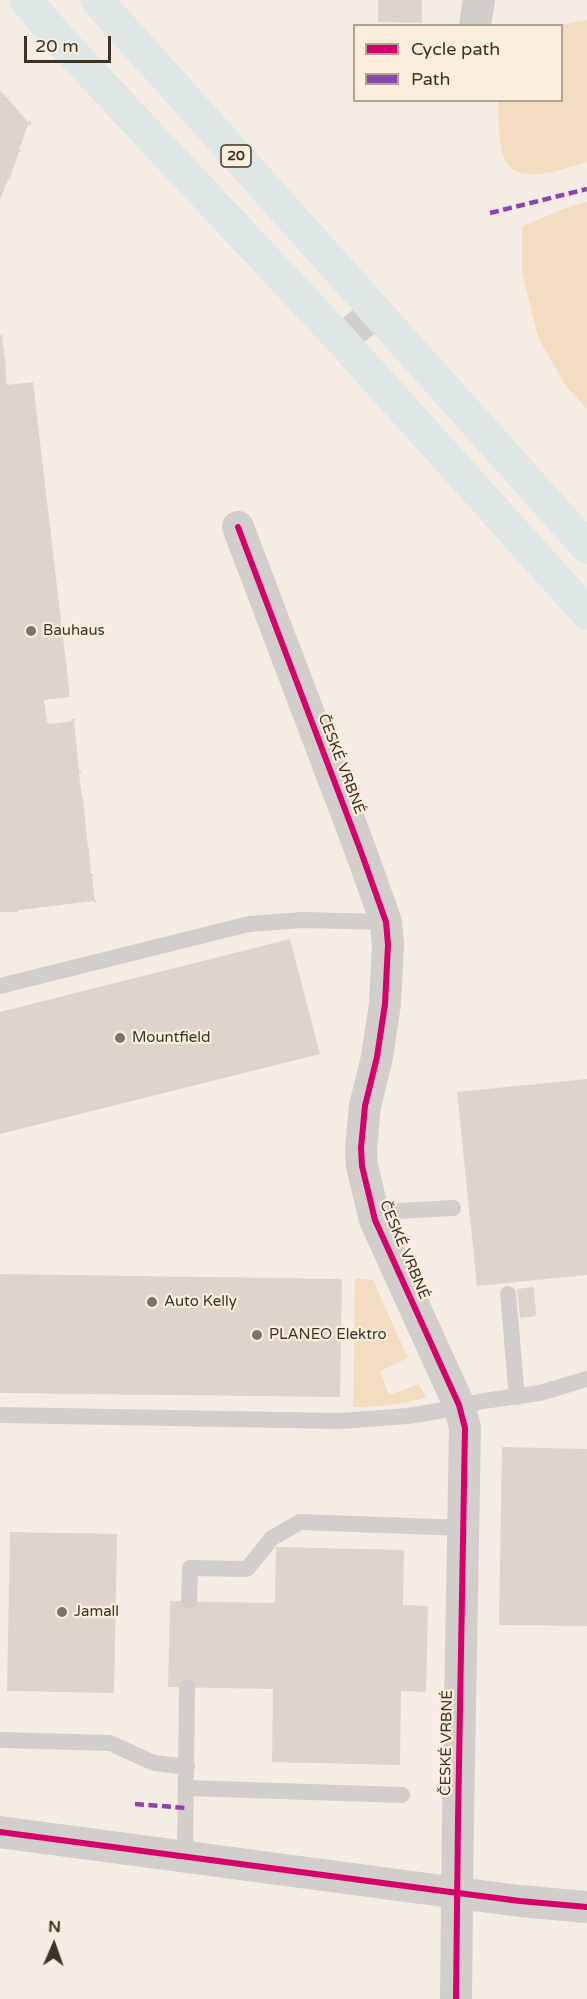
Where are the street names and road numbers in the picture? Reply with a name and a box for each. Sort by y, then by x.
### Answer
road number: 20 [221,145,251,167]
street label: ČESKÉ VRBNÉ [314,711,368,817]
street label: ČESKÉ VRBNÉ [375,1198,433,1302]
street label: ČESKÉ VRBNÉ [437,1690,457,1796]

